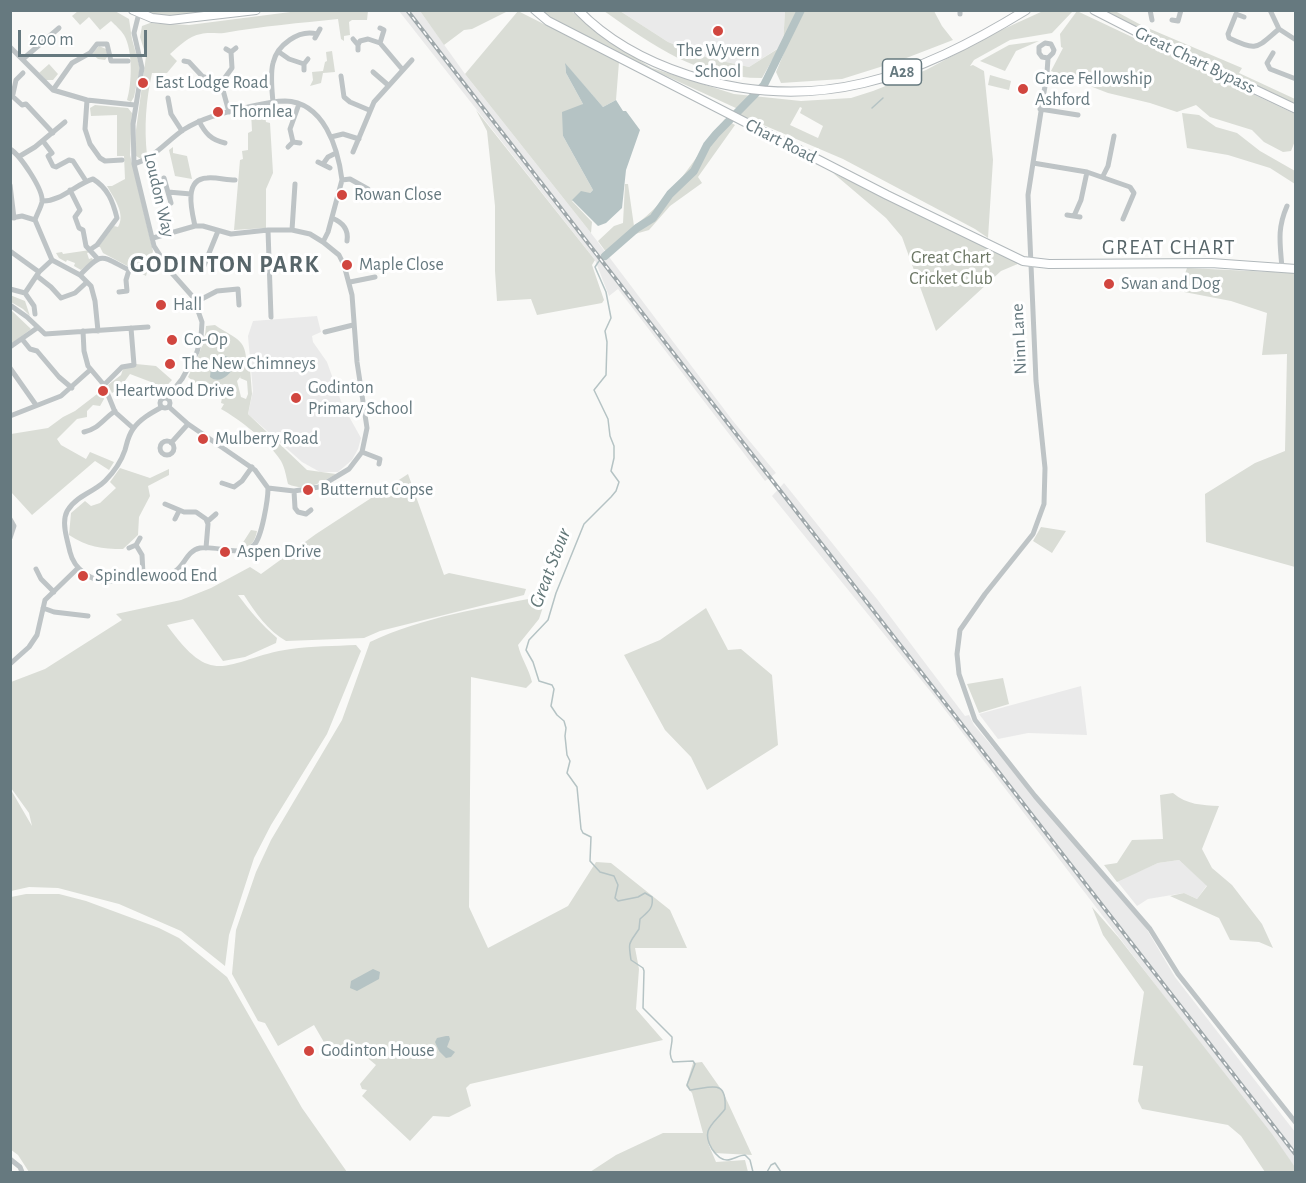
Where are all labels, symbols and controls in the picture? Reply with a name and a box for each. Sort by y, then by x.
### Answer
scale bar [21,18,150,56]
street label: Great Chart Bypass [1131,22,1259,98]
marker: The Wyvern School [711,24,725,38]
text: 200 m [29,31,74,49]
place label: The Wyvern School [676,40,760,82]
road number: A28 [882,59,922,85]
place label: Grace Fellowship Ashford [1035,68,1152,110]
place label: East Lodge Road [155,72,268,94]
marker: East Lodge Road [136,76,150,90]
marker: Grace Fellowship Ashford [1016,82,1030,96]
place label: Thornlea [230,101,293,123]
marker: Thornlea [211,105,225,119]
street label: Chart Road [742,114,820,168]
street label: Loudon Way [139,151,179,239]
place label: Rowan Close [354,184,442,206]
marker: Rowan Close [335,188,349,202]
district label: GREAT CHART [1102,235,1236,261]
park label: Great Chart Cricket Club [909,247,993,290]
district label: GODINTON PARK [130,251,320,279]
place label: Maple Close [359,254,444,276]
marker: Maple Close [340,258,354,272]
place label: Swan and Dog [1121,273,1220,295]
marker: Swan and Dog [1102,277,1116,291]
place label: Hall [173,294,202,316]
marker: Hall [154,298,168,312]
street label: Ninn Lane [1006,303,1032,375]
place label: Co-Op [184,329,228,351]
marker: Co-Op [165,333,179,347]
place label: The New Chimneys [182,353,316,375]
marker: The New Chimneys [163,357,177,371]
place label: Godinton Primary School [308,377,413,420]
place label: Heartwood Drive [115,380,234,402]
marker: Heartwood Drive [96,384,110,398]
marker: Godinton Primary School [289,391,303,405]
place label: Mulberry Road [215,428,318,450]
marker: Mulberry Road [196,432,210,446]
place label: Butternut Copse [320,479,433,501]
marker: Butternut Copse [301,483,315,497]
water label: Great Stour [524,525,576,611]
place label: Aspen Drive [237,541,321,563]
marker: Aspen Drive [218,545,232,559]
place label: Spindlewood End [95,565,217,587]
marker: Spindlewood End [76,569,90,583]
place label: Godinton House [321,1040,435,1062]
marker: Godinton House [302,1044,316,1058]

